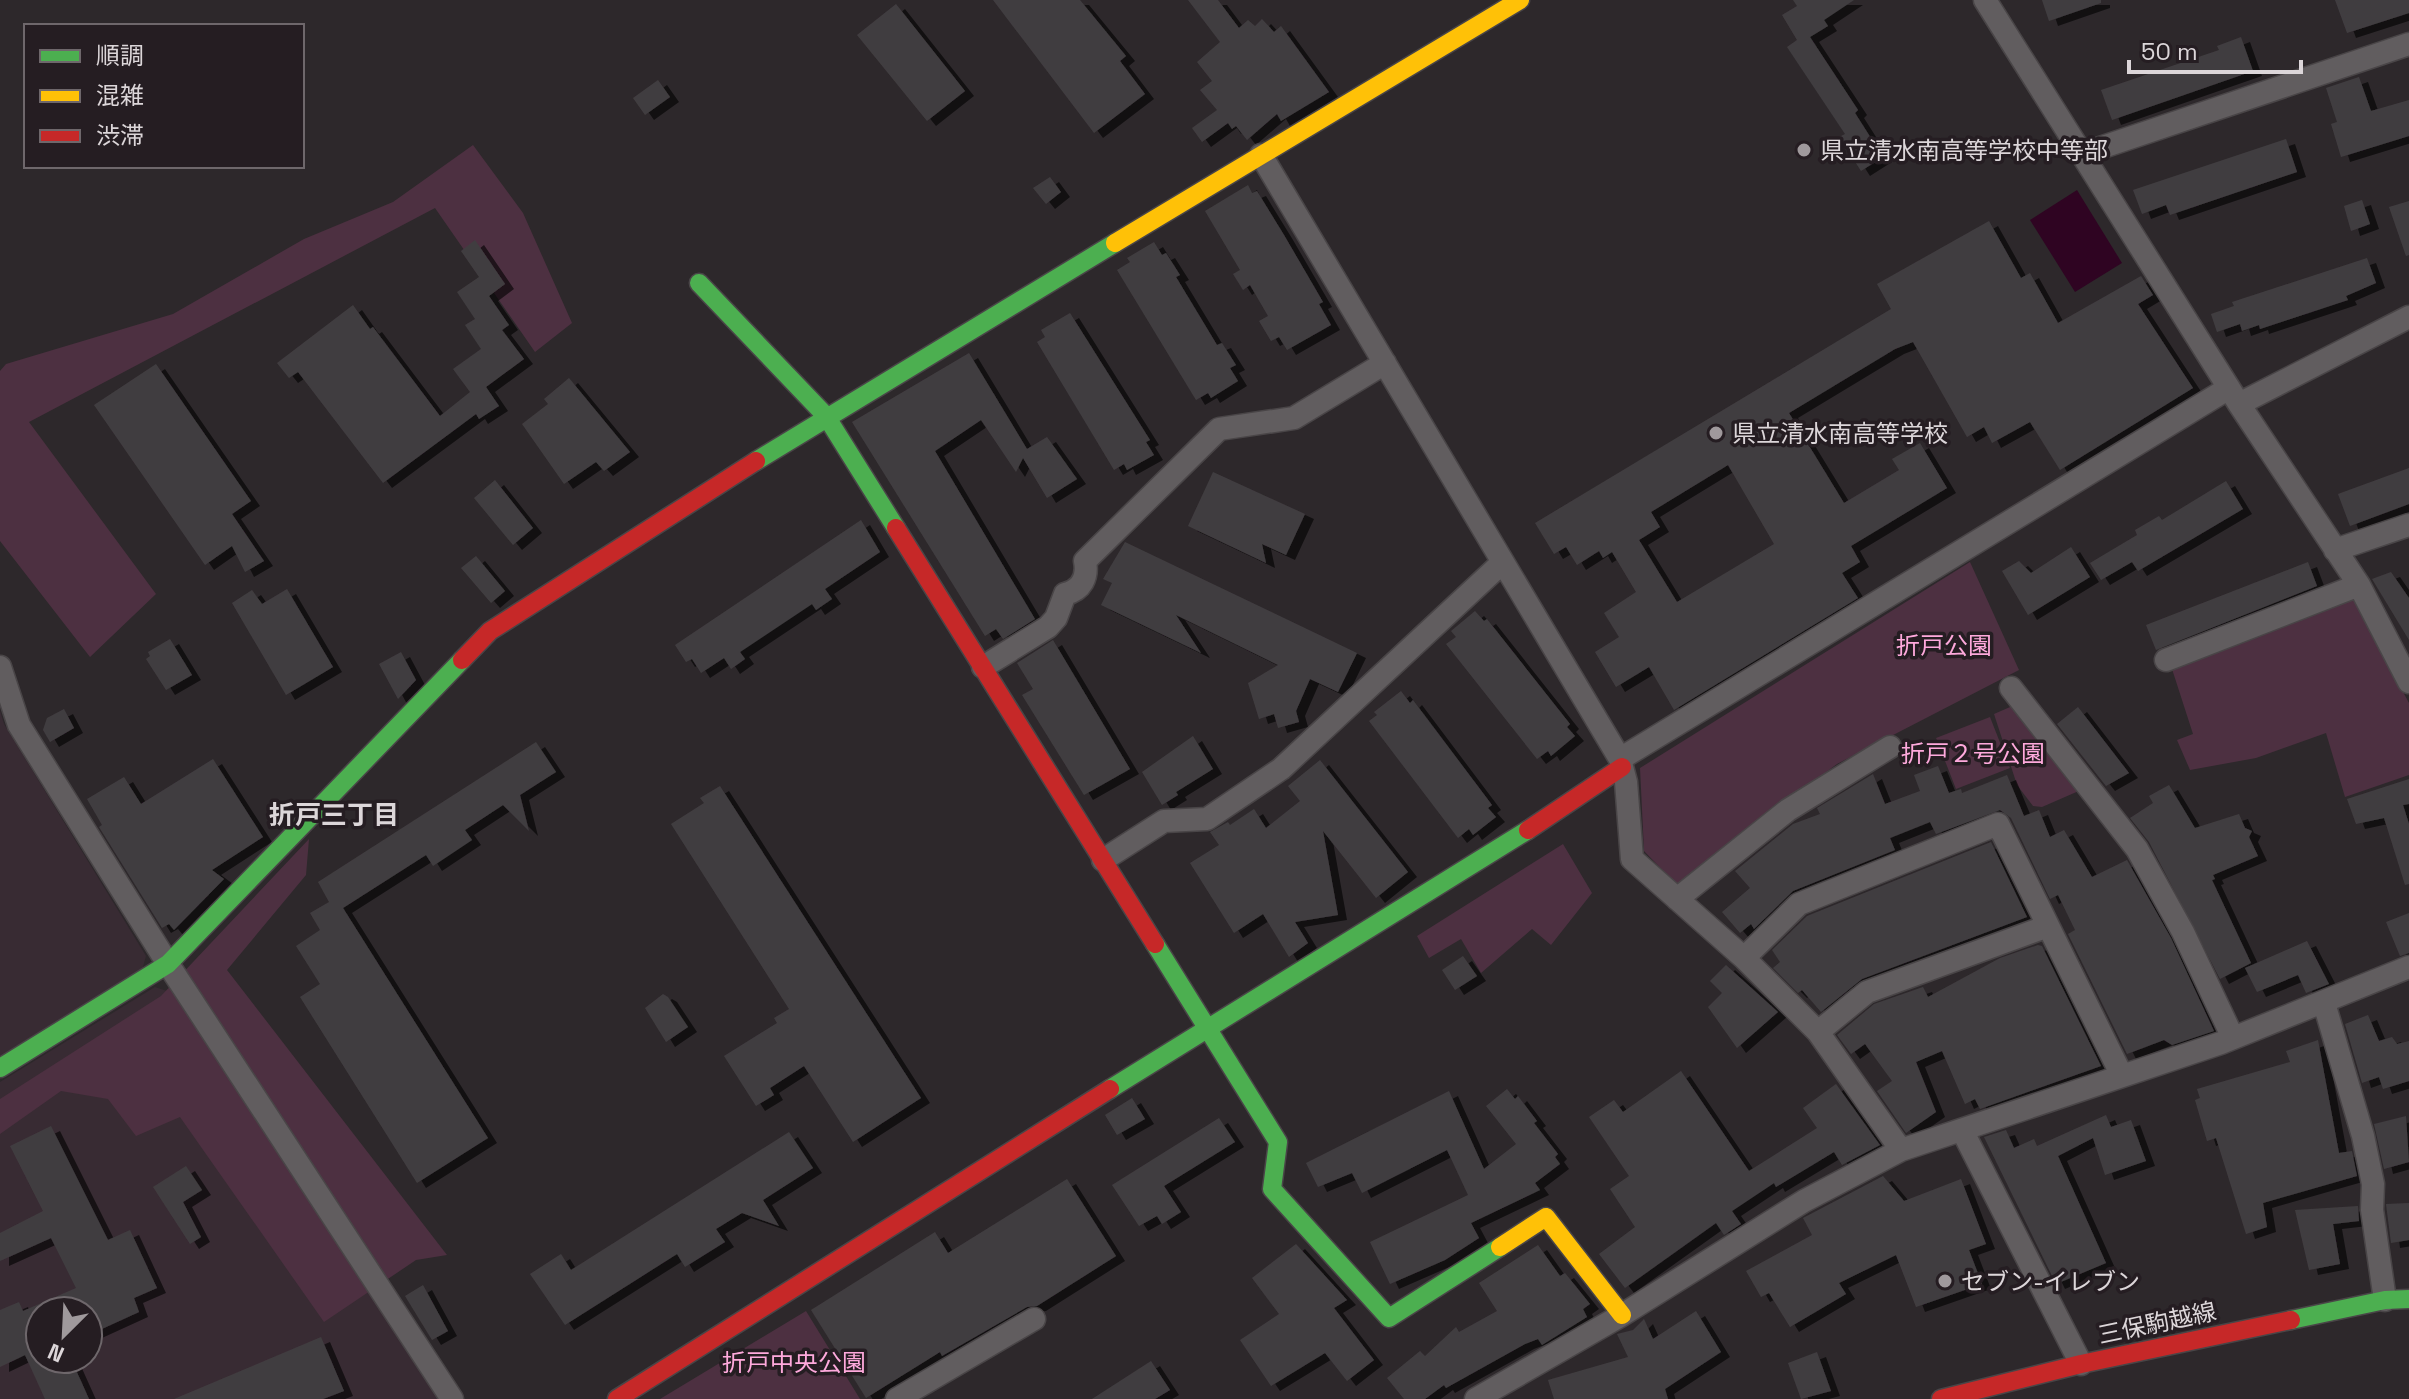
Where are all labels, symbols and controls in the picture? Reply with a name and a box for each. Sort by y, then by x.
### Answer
legend [24,24,304,168]
scale bar [2129,24,2301,74]
text: 50 m [2141,36,2198,67]
text: 順調 [96,40,144,71]
text: 混雑 [96,80,144,111]
text: 渋滞 [96,120,144,151]
place label: 県立清水南高等学校中等部 [1820,135,2108,166]
marker: 県立清水南高等学校中等部 [1795,141,1813,159]
place label: 県立清水南高等学校 [1732,418,1948,449]
marker: 県立清水南高等学校 [1707,424,1725,442]
park label: 折戸公園 [1896,630,1992,661]
park label: 折戸２号公園 [1901,738,2045,769]
district label: 折戸三丁目 [269,798,399,832]
place label: セブン-イレブン [1961,1266,2140,1297]
marker: セブン-イレブン [1936,1272,1954,1290]
north arrow [24,1295,104,1375]
street label: 三保駒越線 [2095,1295,2219,1351]
text: N [43,1337,68,1369]
park label: 折戸中央公園 [722,1347,866,1378]

